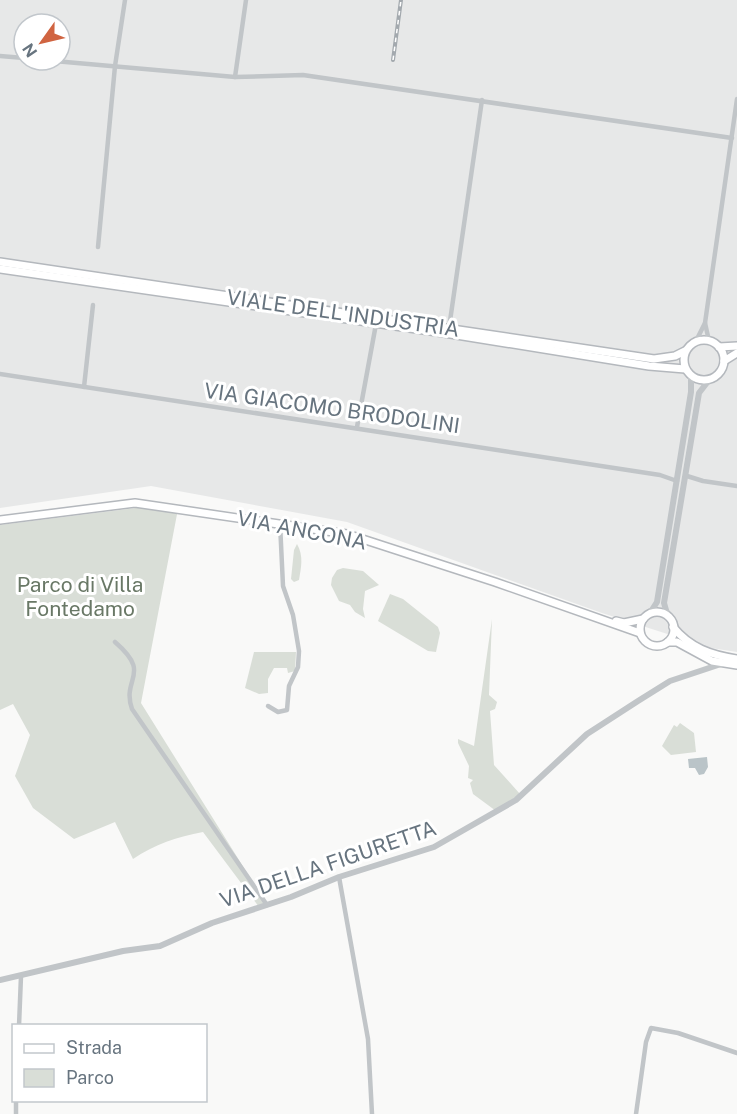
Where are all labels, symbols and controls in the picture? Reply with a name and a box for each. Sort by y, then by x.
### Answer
north arrow [12,12,72,72]
text: N [19,40,41,61]
street label: VIALE DELL'INDUSTRIA [225,284,461,342]
street label: VIA GIACOMO BRODOLINI [203,378,461,438]
street label: VIA ANCONA [235,505,369,555]
park label: Parco di Villa Fontedamo [17,572,143,621]
street label: VIA DELLA FIGURETTA [217,815,439,913]
legend [12,1024,207,1102]
text: Strada [66,1037,122,1058]
text: Parco [66,1067,114,1088]

